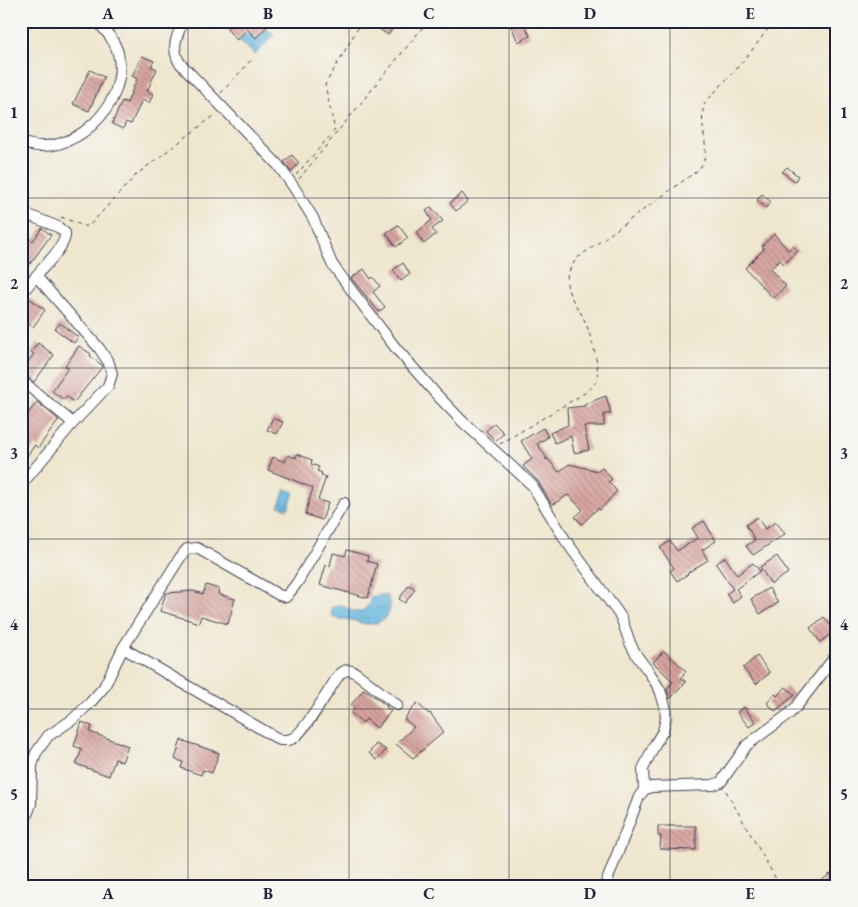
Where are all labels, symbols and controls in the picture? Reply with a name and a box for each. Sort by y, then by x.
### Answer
text: A [101,3,114,24]
text: B [263,3,273,24]
text: C [423,3,435,24]
text: D [584,3,596,24]
text: E [745,3,755,24]
text: 1 [10,102,18,123]
text: 1 [840,102,848,123]
text: 2 [10,273,19,294]
text: 2 [840,273,849,294]
text: 3 [10,443,18,464]
text: 3 [840,443,848,464]
text: 4 [10,614,19,635]
text: 4 [840,614,849,635]
text: 5 [10,784,18,805]
text: 5 [840,784,848,805]
text: A [101,883,114,904]
text: B [263,883,273,904]
text: C [423,883,435,904]
text: D [584,883,596,904]
text: E [745,883,755,904]

